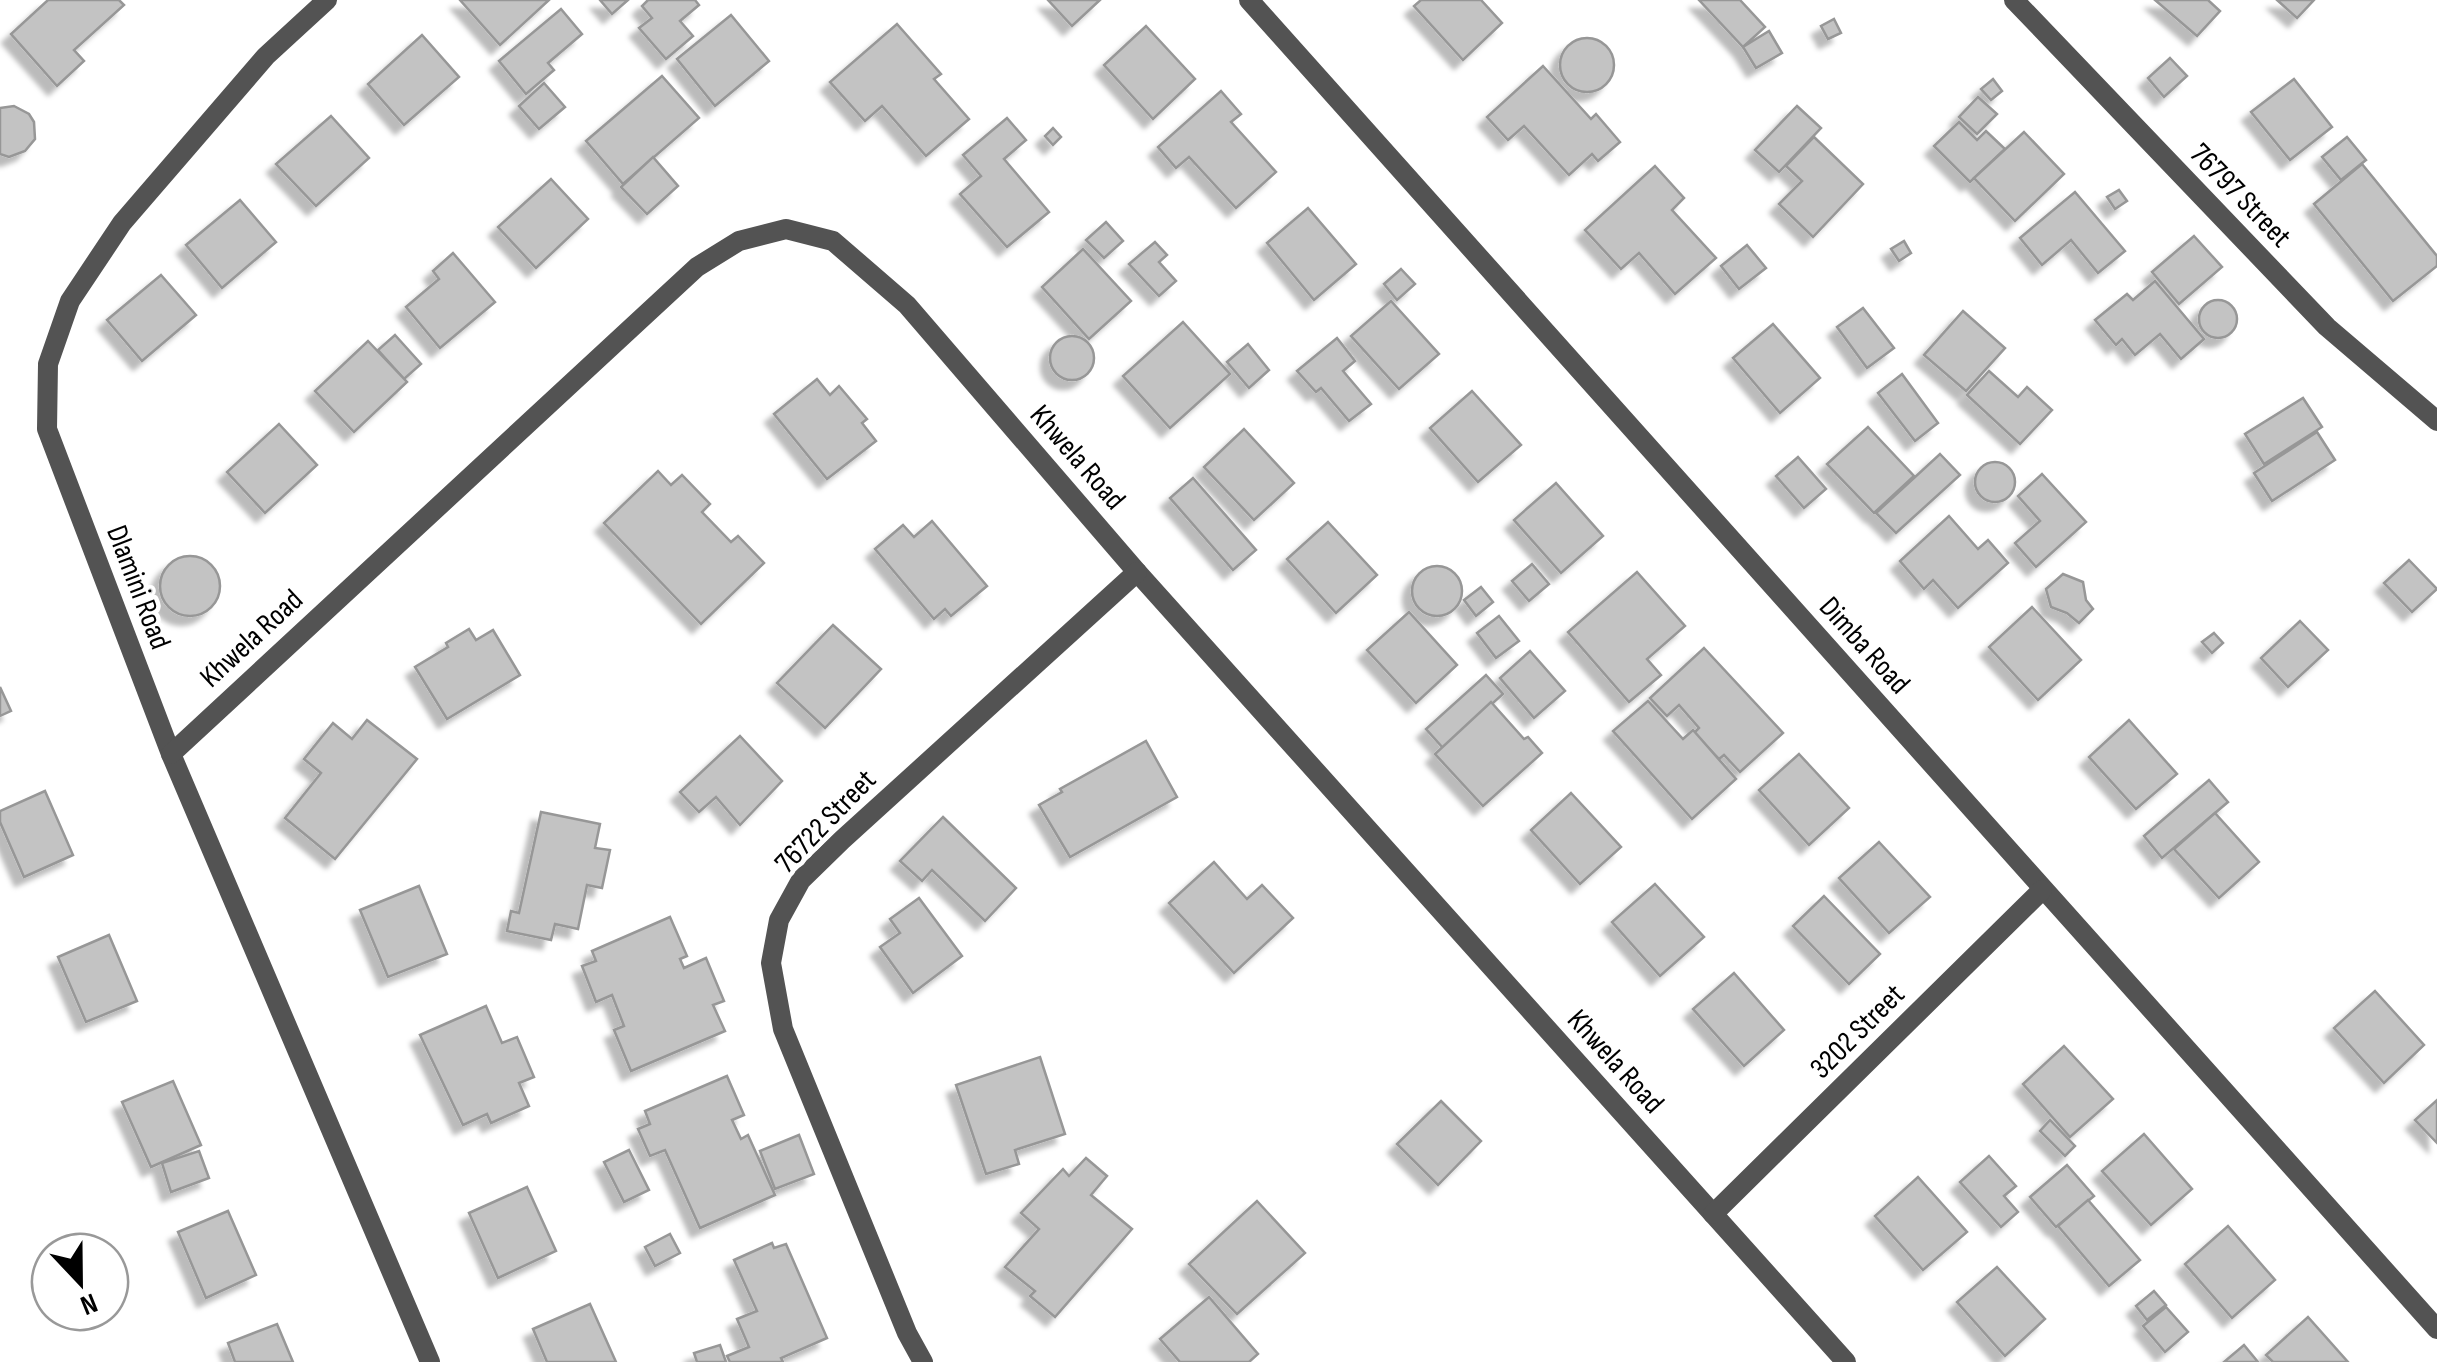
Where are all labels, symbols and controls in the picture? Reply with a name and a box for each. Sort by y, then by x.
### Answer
street label: 76797 Street [2182,136,2299,255]
street label: Khwela Road [1022,398,1133,517]
street label: Dlamini Road [98,520,178,654]
street label: Khwela Road [193,582,310,695]
street label: Dimba Road [1811,590,1917,702]
street label: 76722 Street [768,762,884,881]
street label: 3202 Street [1803,977,1912,1086]
street label: Khwela Road [1559,1002,1671,1121]
north arrow [30,1232,130,1332]
text: N [76,1286,102,1322]

